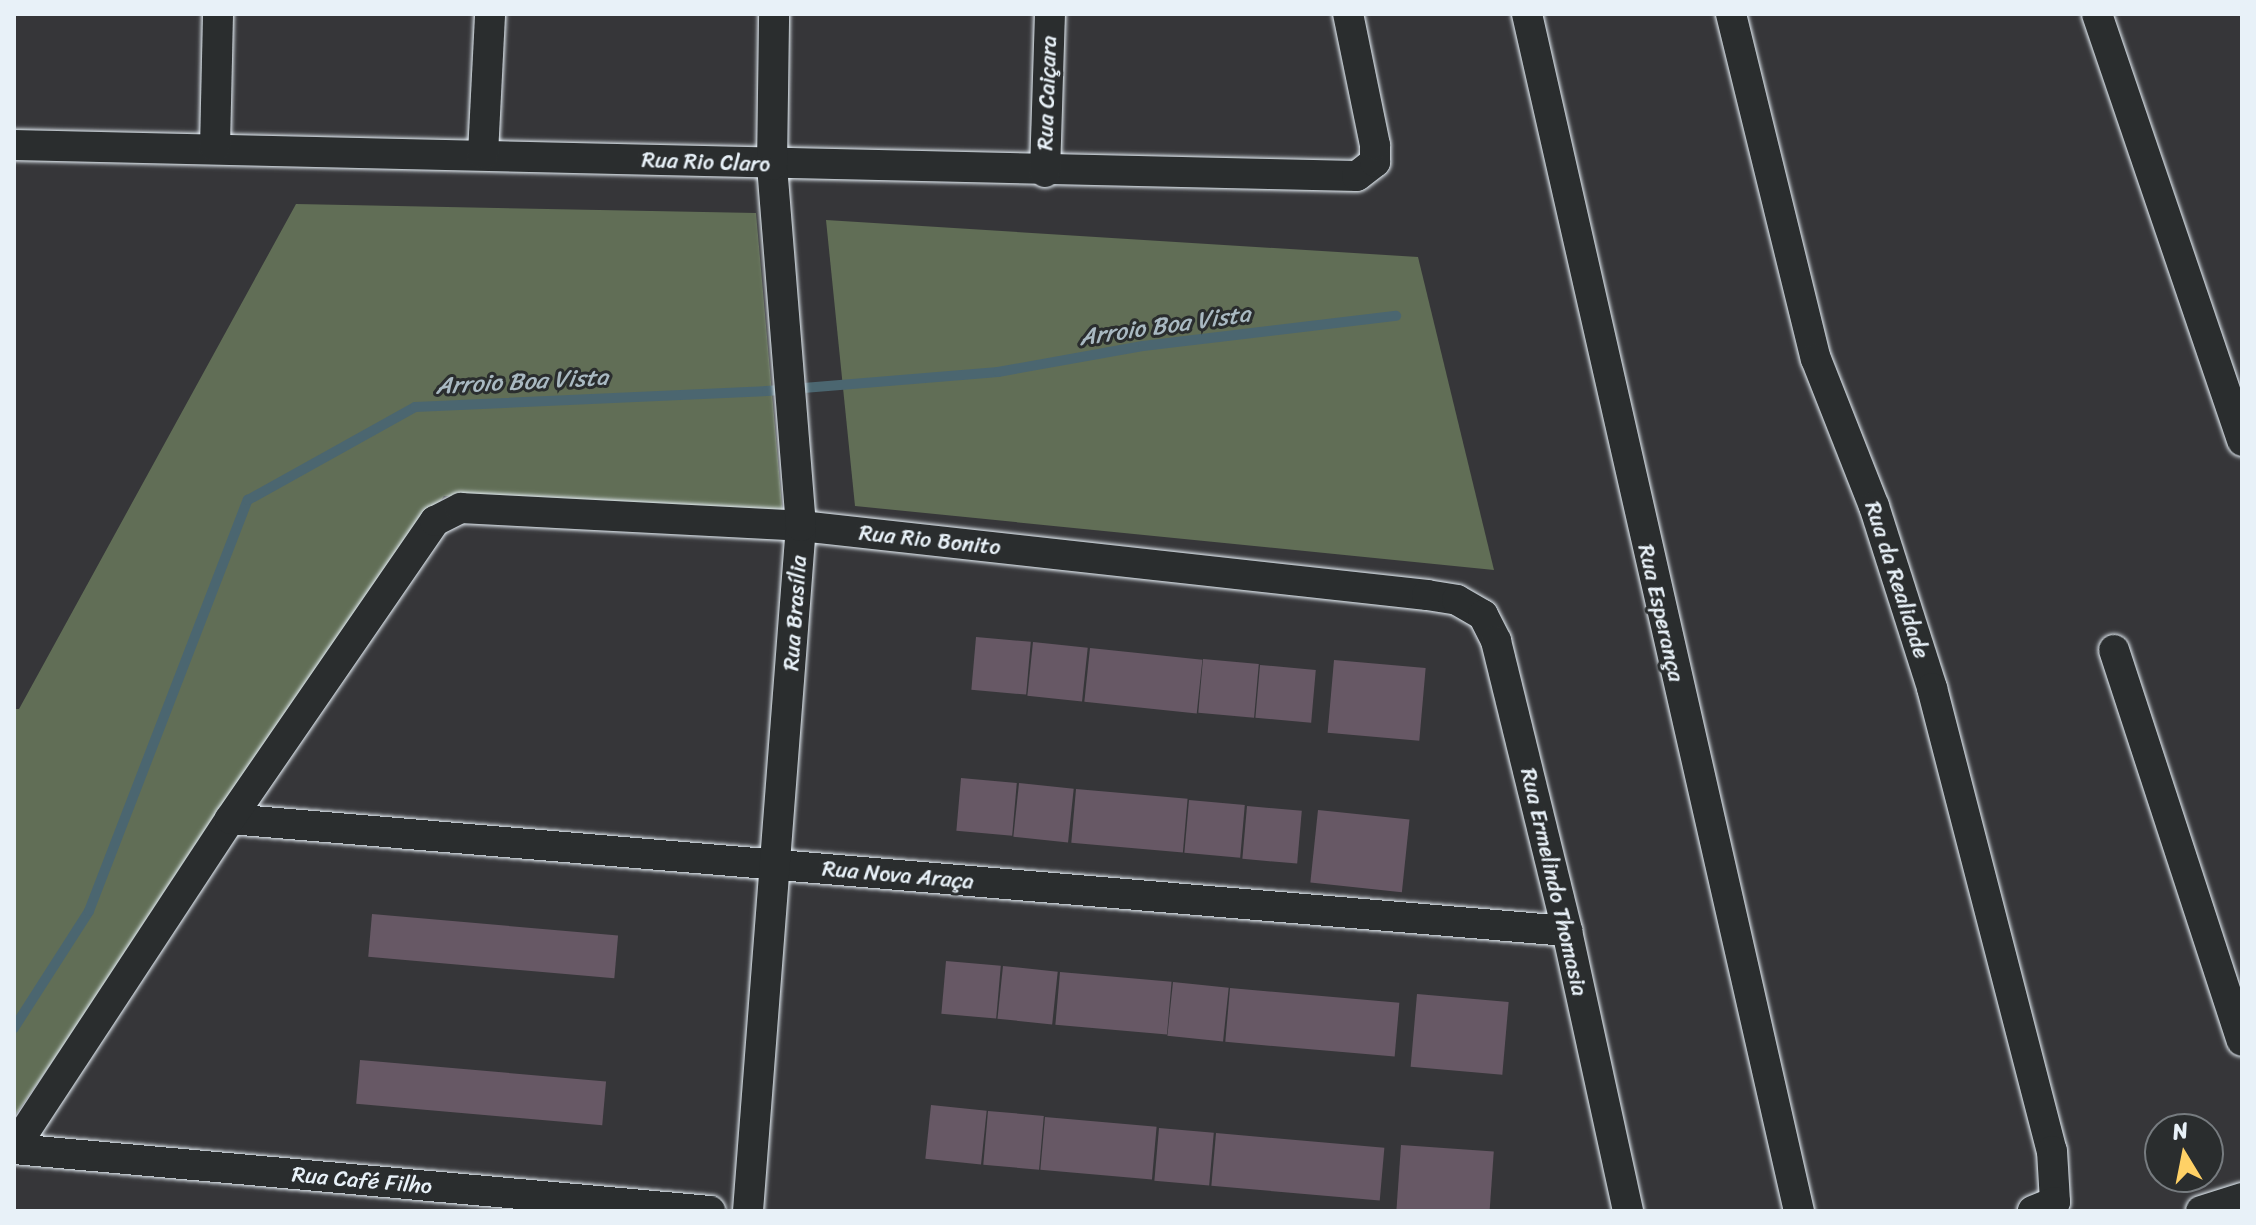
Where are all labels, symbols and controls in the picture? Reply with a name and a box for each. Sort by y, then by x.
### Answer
street label: Rua Caiçara [1032,35,1062,151]
street label: Rua Rio Claro [641,147,771,177]
water label: Arroio Boa Vista [1078,300,1252,352]
water label: Arroio Boa Vista [435,363,609,401]
street label: Rua da Realidade [1859,498,1935,662]
street label: Rua Rio Bonito [858,519,1002,561]
street label: Rua Esperança [1632,541,1690,685]
street label: Rua Brasília [778,555,812,671]
street label: Rua Ermelindo Thomasia [1515,766,1593,998]
street label: Rua Nova Araça [821,855,975,895]
text: N [2169,1110,2191,1151]
north arrow [2144,1113,2224,1193]
street label: Rua Café Filho [291,1161,433,1199]

